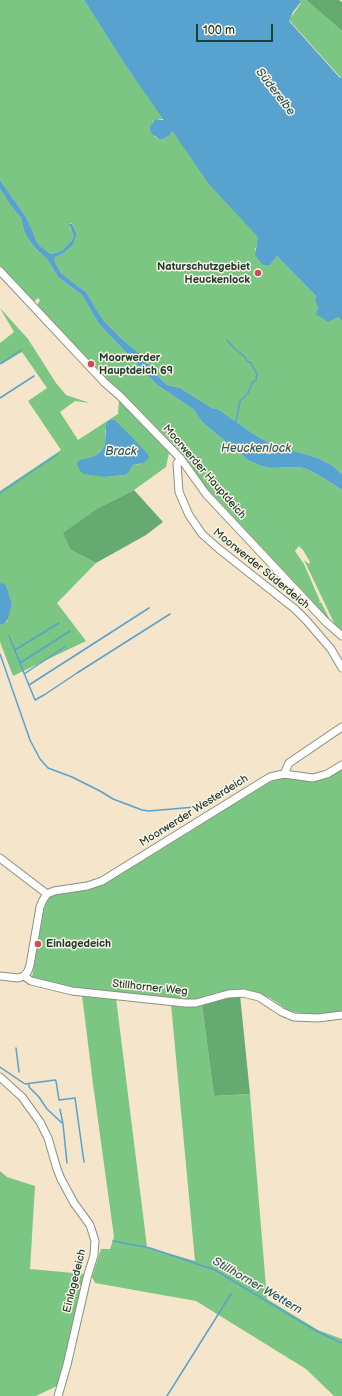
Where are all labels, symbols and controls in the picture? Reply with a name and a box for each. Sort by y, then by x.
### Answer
scale bar [198,16,275,42]
text: 100 m [203,23,235,38]
water label: Süderelbe [252,65,298,119]
place label: Naturschutzgebiet Heuckenlock [157,260,250,286]
marker: Naturschutzgebiet Heuckenlock [253,268,263,278]
place label: Moorwerder Hauptdeich 69 [99,351,173,377]
marker: Moorwerder Hauptdeich 69 [86,359,96,369]
street label: Moorwerder Hauptdeich [160,422,248,522]
water label: Heuckenlock [221,442,291,456]
water label: Brack [105,445,137,459]
street label: Moorwerder Süderdeich [210,526,312,612]
street label: Moorwerder Westerdeich [137,772,251,850]
place label: Einlagedeich [46,937,111,951]
marker: Einlagedeich [33,939,43,949]
street label: Stillhorner Weg [112,977,188,999]
street label: Einlagedeich [61,1248,89,1314]
water label: Stillhorner Wettern [210,1254,304,1318]

